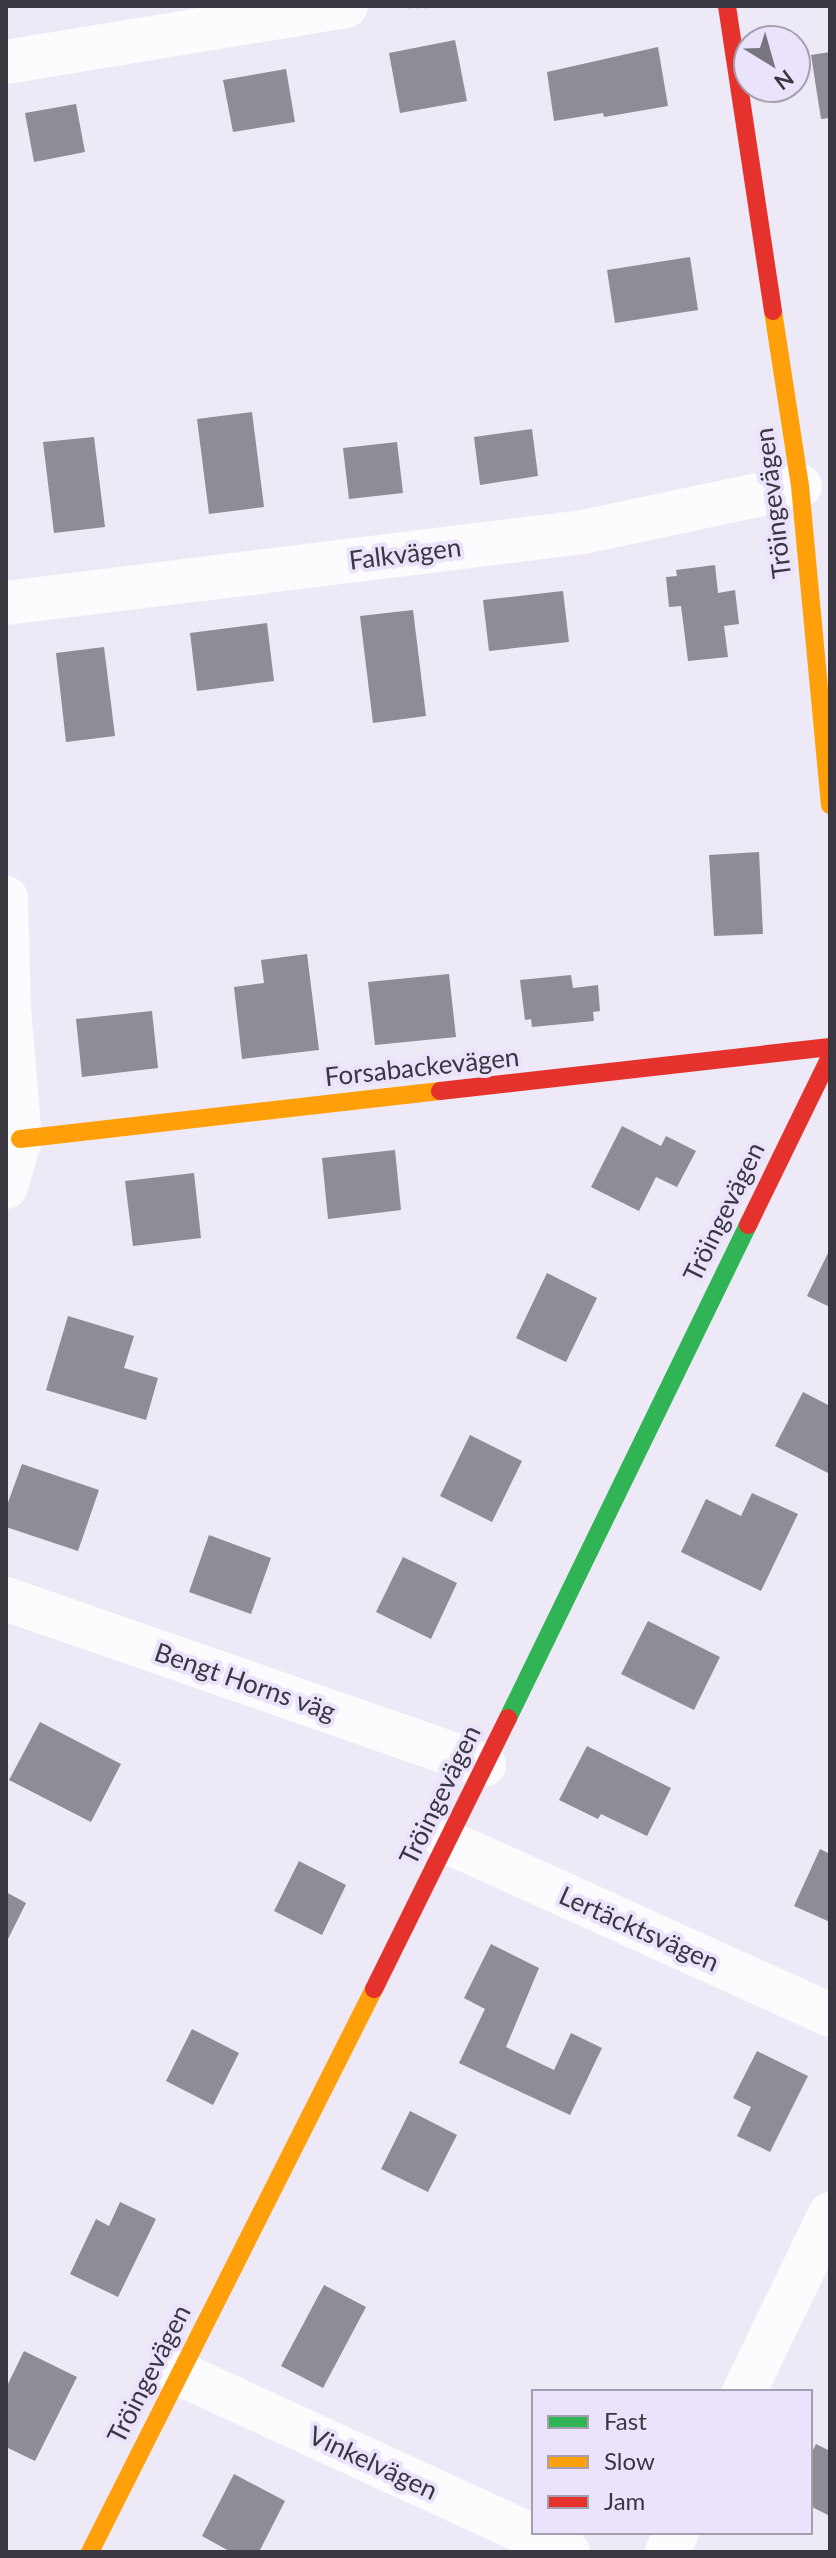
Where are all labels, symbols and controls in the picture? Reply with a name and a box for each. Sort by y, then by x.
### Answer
north arrow [732,24,812,104]
text: N [769,64,799,96]
street label: Tröingevägen [747,426,797,580]
street label: Falkvägen [347,530,463,576]
street label: Forsabackevägen [323,1040,521,1092]
street label: Tröingevägen [676,1137,771,1287]
street label: Bengt Horns väg [151,1635,340,1727]
street label: Tröingevägen [392,1720,487,1870]
street label: Lertäcktsvägen [555,1879,724,1978]
street label: Tröingevägen [100,2299,197,2448]
legend [532,2390,812,2534]
text: Fast [604,2406,647,2435]
street label: Vinkelvägen [304,2418,443,2506]
text: Slow [604,2446,655,2475]
text: Jam [604,2486,645,2515]

